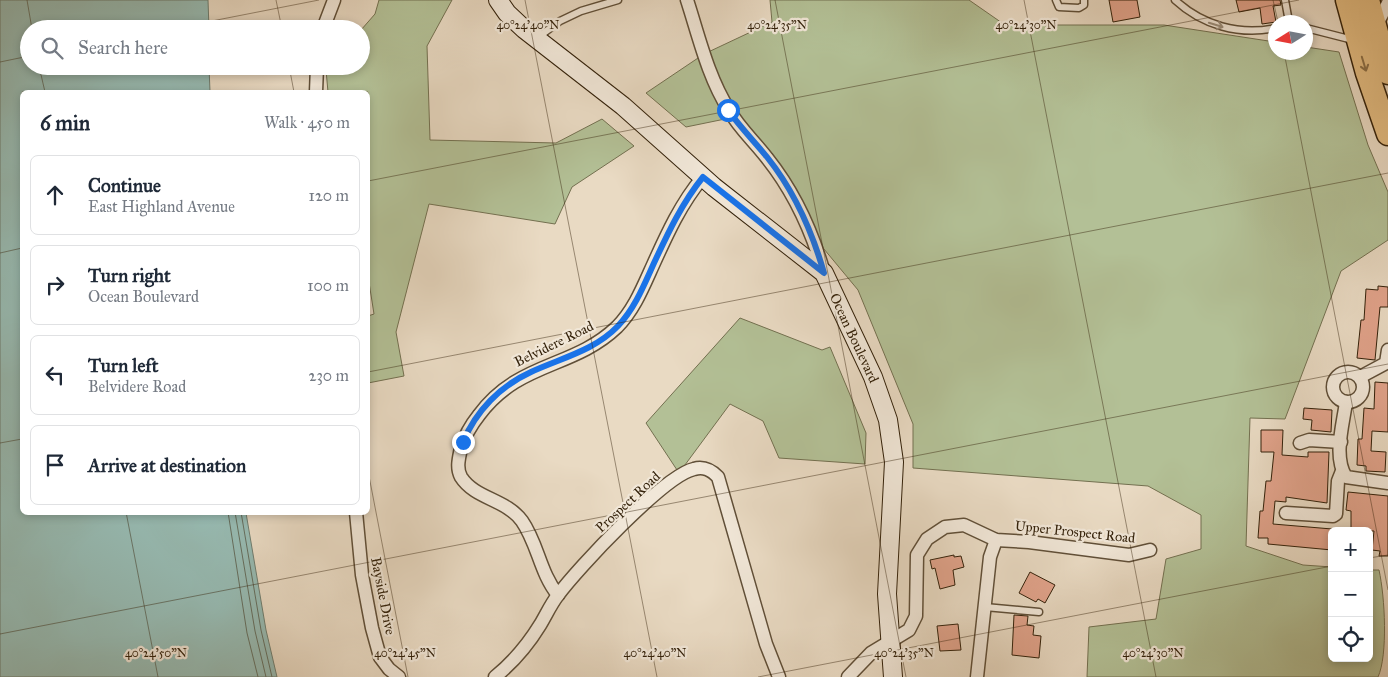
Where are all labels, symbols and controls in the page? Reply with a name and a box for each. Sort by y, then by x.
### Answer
north arrow [1268,15,1313,60]
text: 40°24'40"N [496,18,560,32]
text: 40°24'35"N [747,18,807,32]
text: 40°24'30"N [995,18,1057,32]
search box [20,20,370,75]
one-way arrow [1207,20,1223,30]
icon: search [38,34,66,62]
text: Search here [78,36,168,59]
one-way arrow [1360,56,1370,72]
route start [717,99,740,122]
text: 6 min [40,110,90,136]
text: Walk · 450 m [264,113,350,132]
text: Continue [88,174,161,197]
icon: ahead [41,181,69,209]
text: 120 m [309,186,349,205]
text: East Highland Avenue [88,197,235,216]
text: Turn right [88,264,171,287]
icon: right [41,271,69,299]
text: 100 m [307,276,349,295]
text: Ocean Boulevard [88,287,199,306]
street label: Ocean Boulevard [826,290,882,386]
street label: Belvidere Road [512,318,596,370]
text: Turn left [88,354,158,377]
icon: left [41,361,69,389]
text: 230 m [309,366,349,385]
text: Belvidere Road [88,377,186,396]
route end [452,431,475,454]
icon: arrive [41,451,69,479]
text: Arrive at destination [88,454,246,477]
street label: Prospect Road [592,468,664,536]
street label: Upper Prospect Road [1014,517,1136,547]
map controls [1328,527,1373,662]
button: + [1328,527,1373,572]
street label: Bayside Drive [367,556,399,636]
button: − [1328,572,1373,617]
button: locate [1328,617,1373,662]
text: 40°24'50"N [125,646,187,660]
text: 40°24'45"N [374,646,436,660]
text: 40°24'40"N [623,646,687,660]
text: 40°24'35"N [874,646,934,660]
text: 40°24'30"N [1122,646,1184,660]

